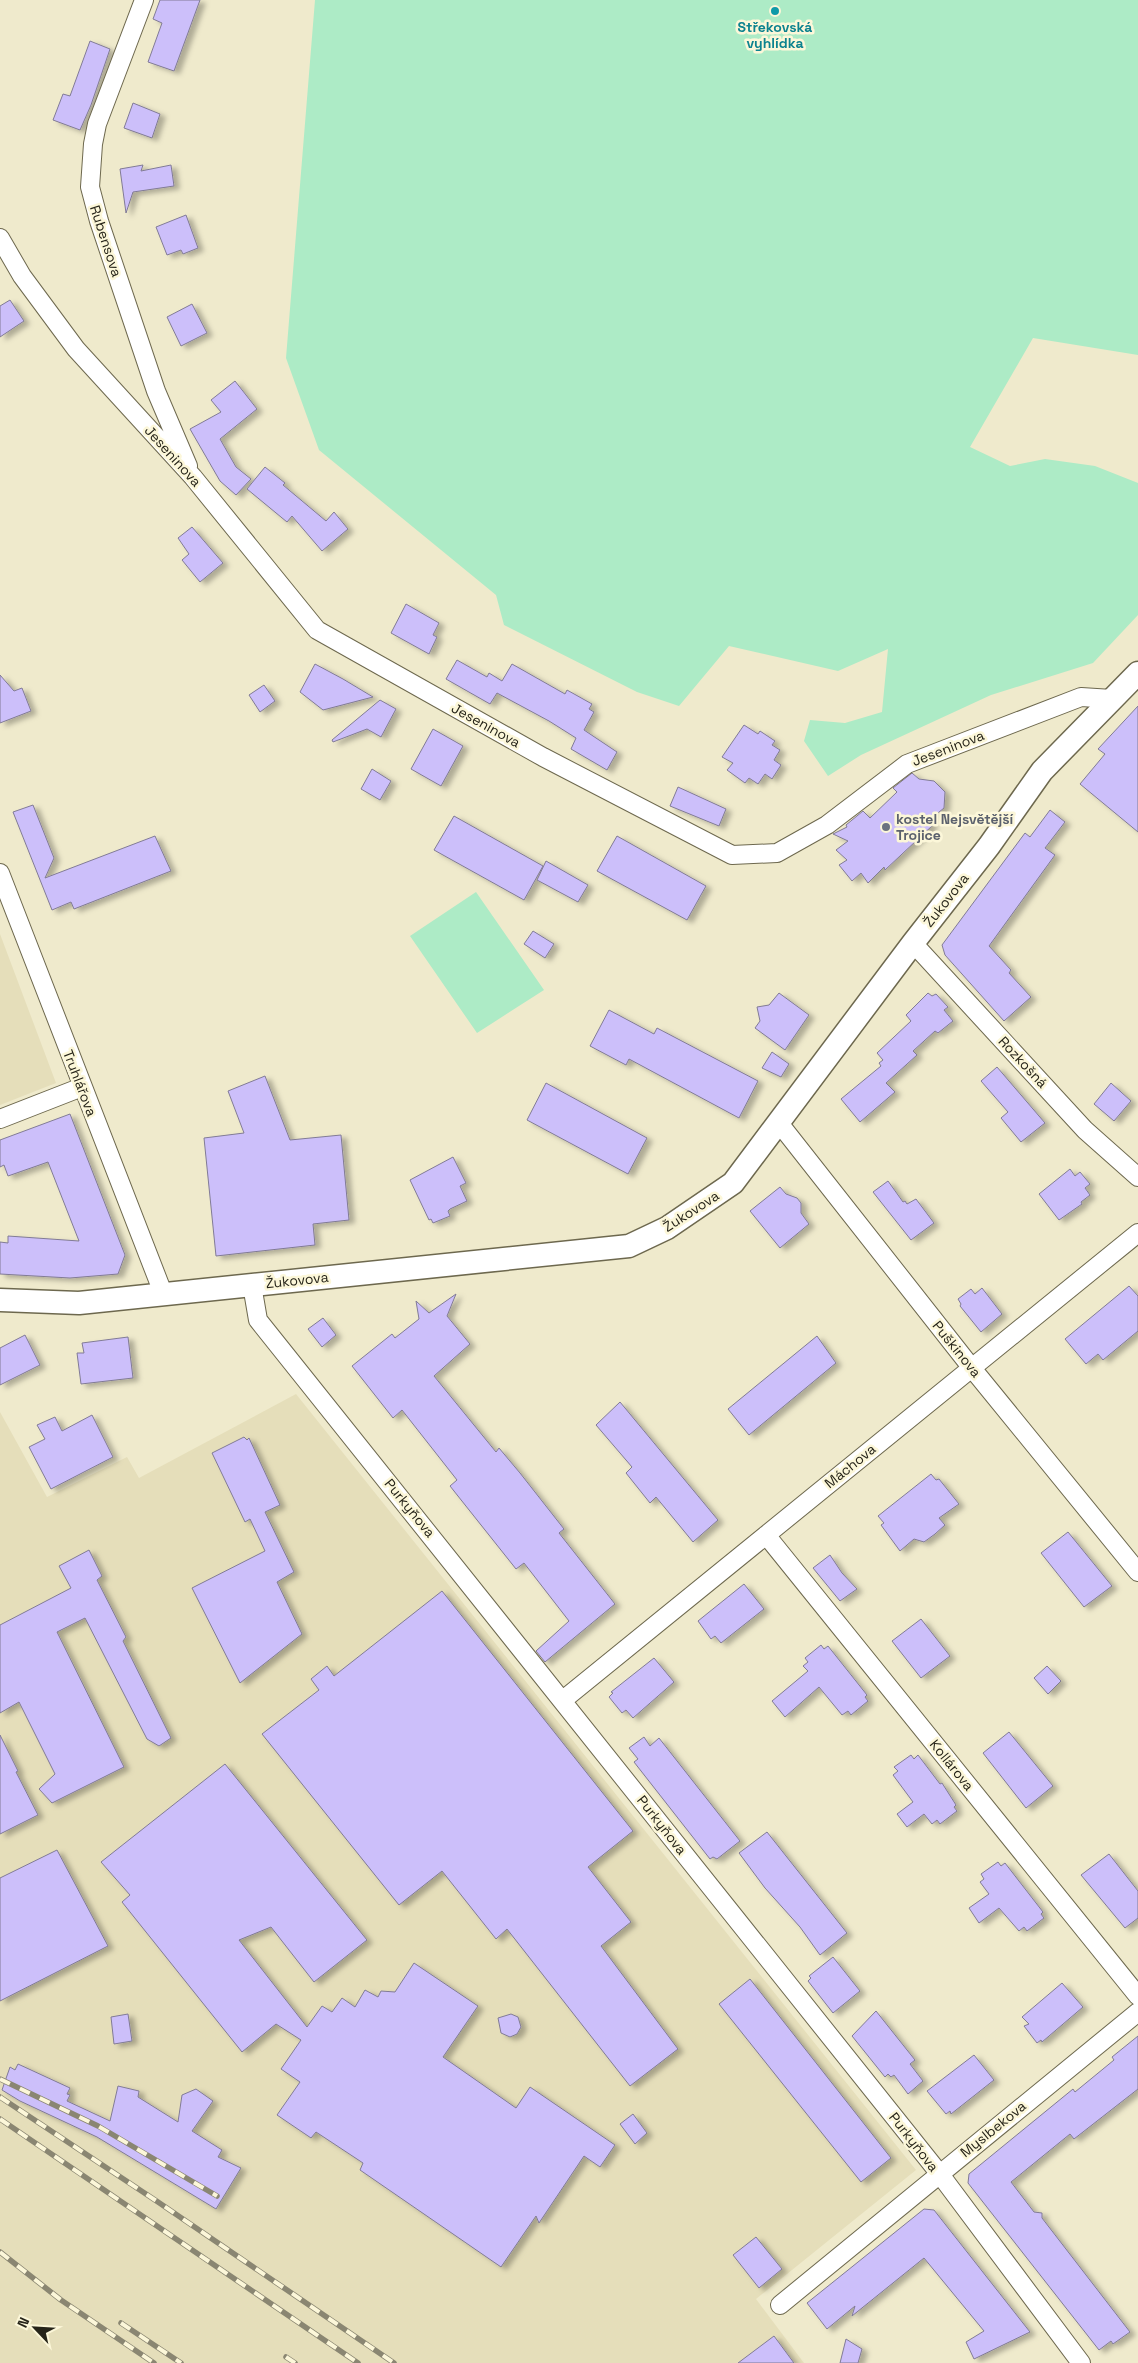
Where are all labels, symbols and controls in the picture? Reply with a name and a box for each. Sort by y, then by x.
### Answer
marker: Střekovská vyhlídka [769,5,781,17]
place label: Střekovská vyhlídka [738,18,812,52]
street label: Rubensova [86,203,126,279]
street label: Jeseninova [141,422,205,490]
street label: Jeseninova [448,699,524,751]
street label: Jeseninova [909,726,987,770]
place label: kostel Nejsvětější Trojice [896,810,1014,844]
marker: kostel Nejsvětější Trojice [880,821,892,833]
street label: Žukovova [919,870,973,930]
street label: Rozkošná [994,1032,1052,1092]
street label: Truhlářova [59,1047,101,1119]
street label: Žukovova [660,1186,722,1236]
street label: Žukovova [265,1268,329,1292]
street label: Puškinova [929,1317,985,1381]
street label: Máchova [821,1440,879,1492]
street label: Purkyňova [381,1475,439,1541]
street label: Kollárova [926,1736,978,1794]
street label: Purkyňova [633,1792,691,1858]
street label: Myslbekova [956,2097,1030,2161]
street label: Purkyňova [885,2109,943,2175]
north arrow [10,2303,60,2353]
text: N [13,2314,33,2331]

